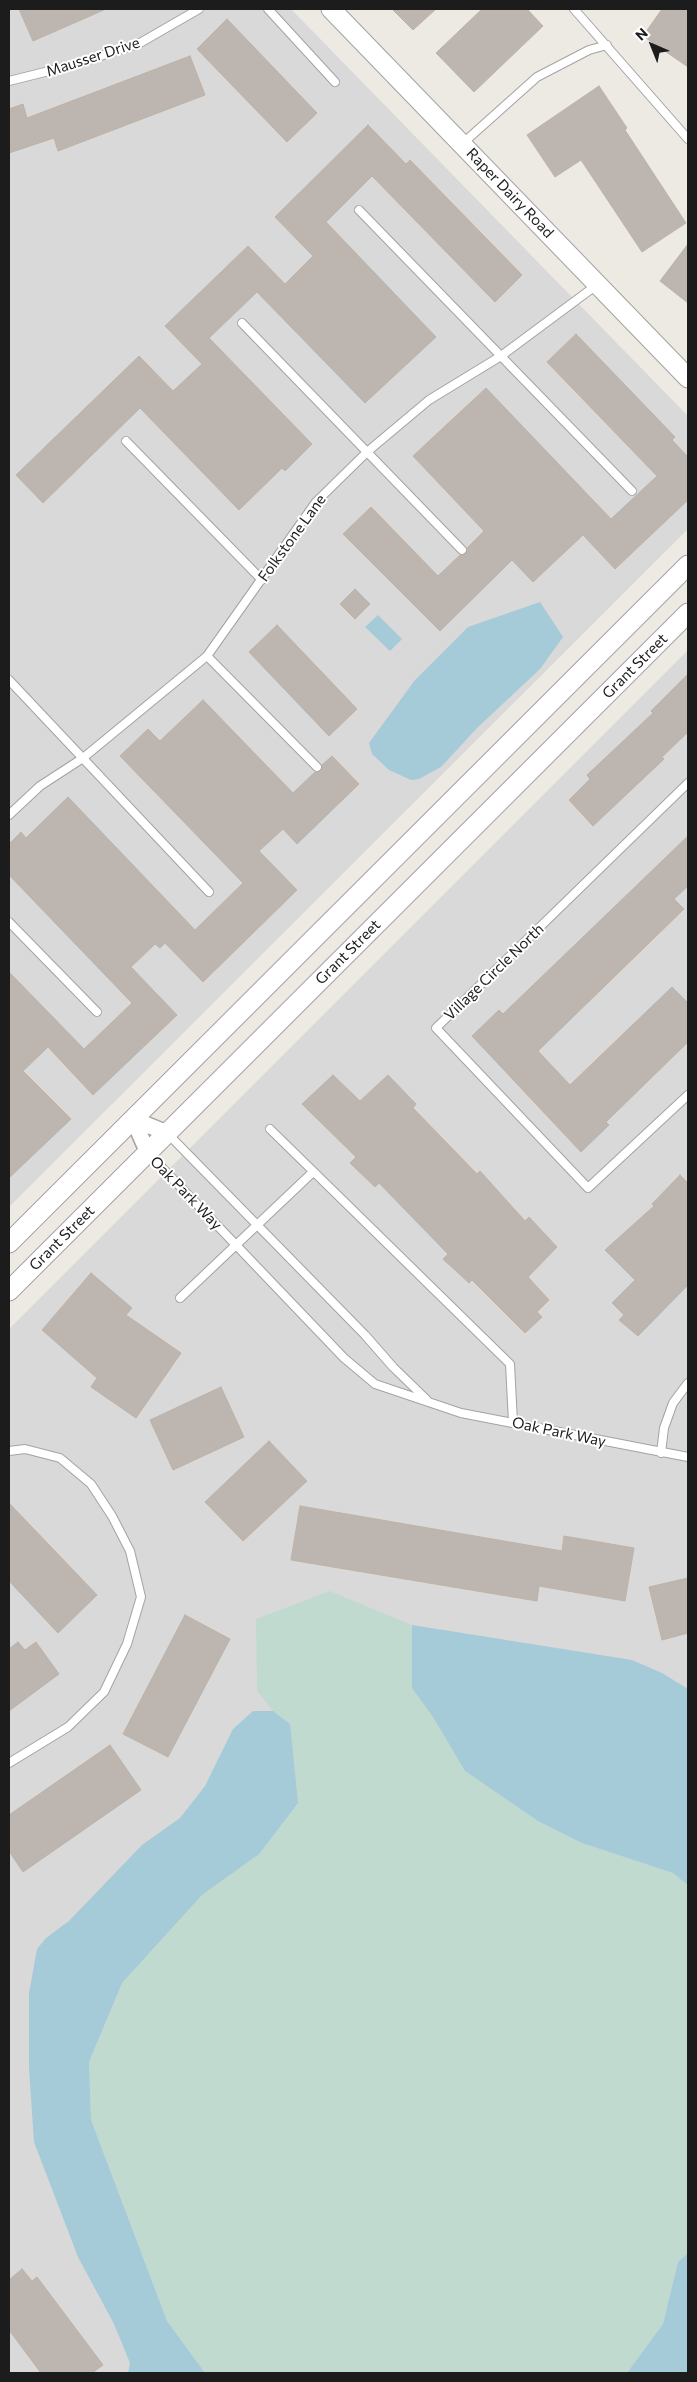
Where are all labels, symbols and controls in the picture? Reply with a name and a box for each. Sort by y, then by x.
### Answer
north arrow [627,20,677,70]
text: N [632,24,651,44]
street label: Mausser Drive [44,33,142,81]
street label: Raper Dairy Road [463,144,557,242]
street label: Folkstone Lane [254,491,330,585]
street label: Grant Street [599,630,671,702]
street label: Grant Street [312,916,384,988]
street label: Village Circle North [441,920,547,1024]
street label: Oak Park Way [146,1152,226,1234]
street label: Grant Street [26,1202,98,1274]
street label: Oak Park Way [511,1413,607,1451]

